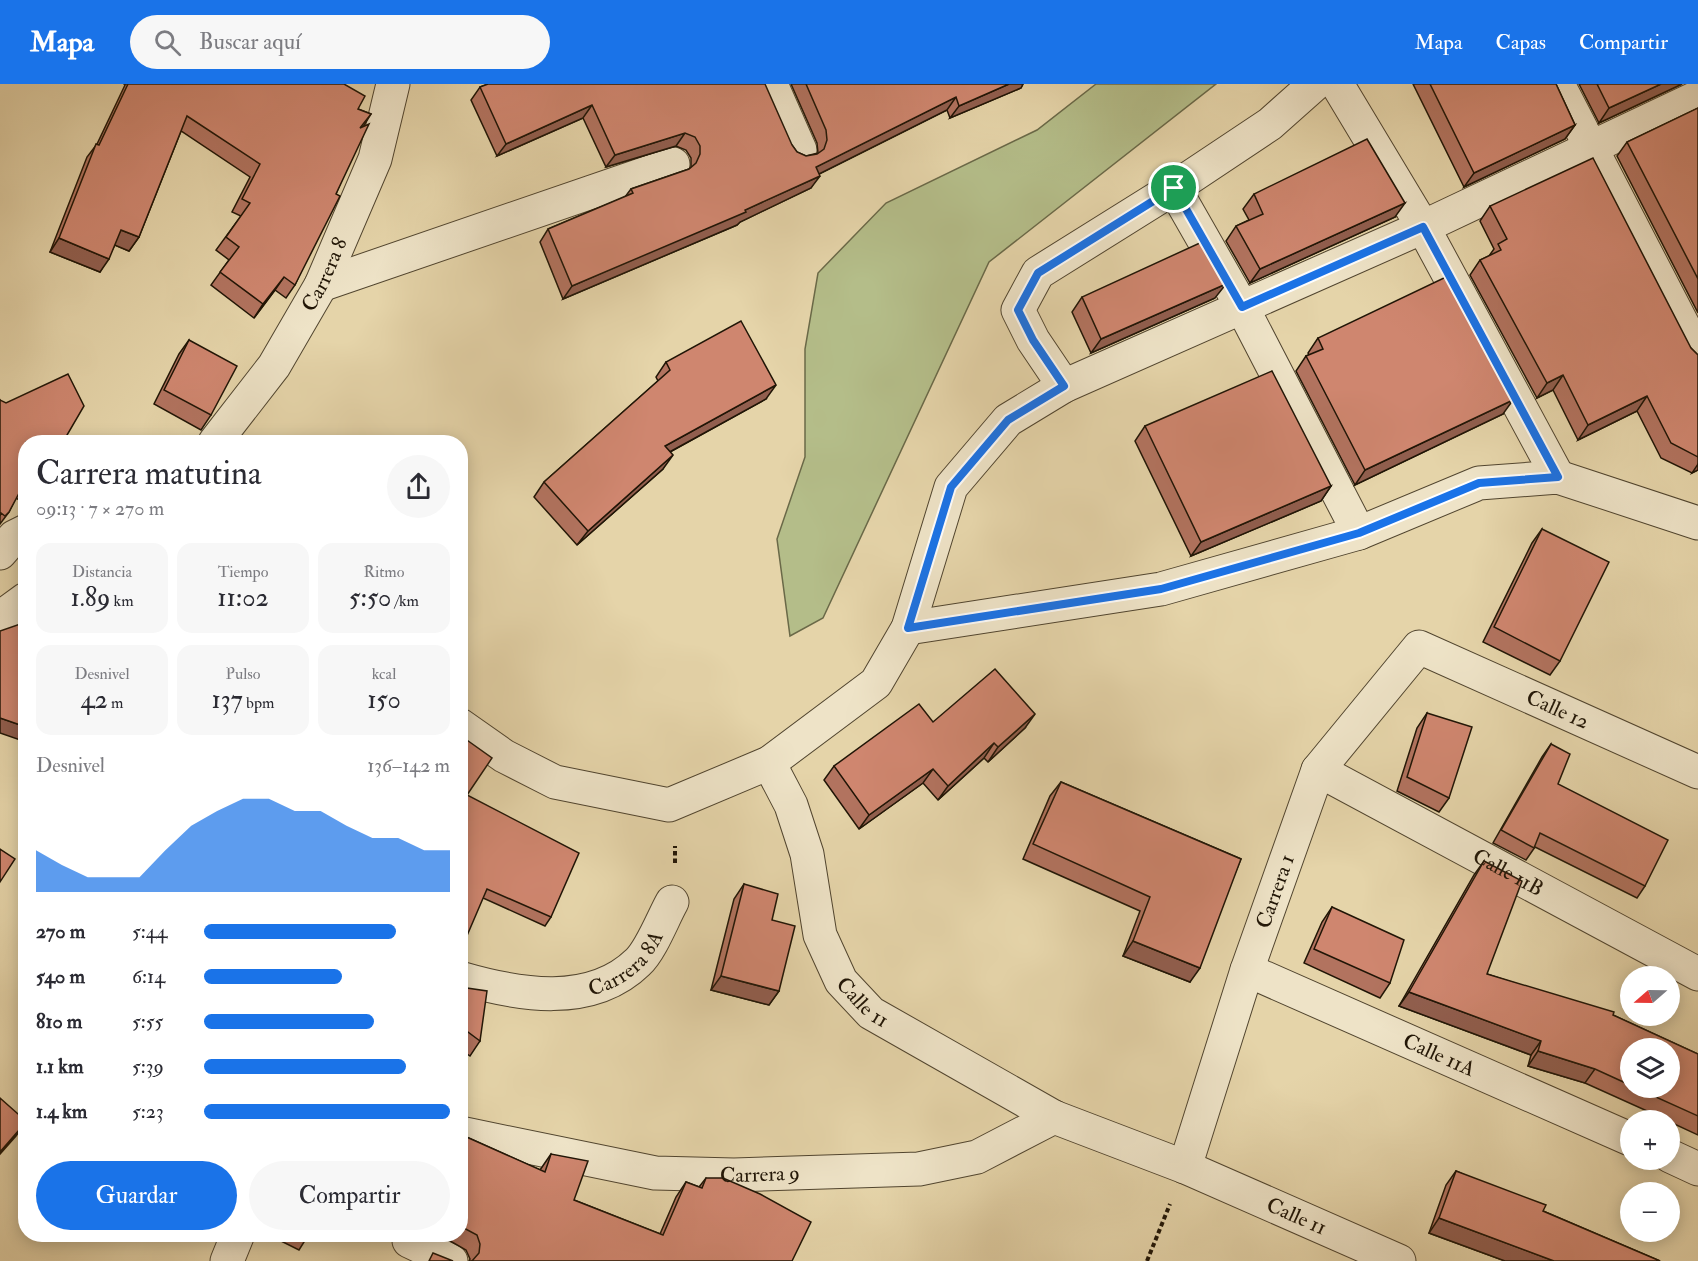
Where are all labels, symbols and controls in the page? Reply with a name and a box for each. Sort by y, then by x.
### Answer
search box [130,15,550,69]
text: Mapa [30,25,94,60]
icon: search [151,26,184,59]
text: Buscar aquí [199,28,301,56]
text: Mapa [1415,29,1463,56]
text: Capas [1496,29,1546,56]
text: Compartir [1579,29,1668,56]
pin [1148,162,1199,213]
icon: arrive [1157,171,1190,204]
street label: Carrera 8 [296,233,354,317]
text: Carrera matutina [36,453,262,494]
button: share [387,455,450,518]
text: 09:13 · 7 × 270 m [36,496,164,521]
text: Distancia [72,562,132,582]
text: Tiempo [218,562,268,582]
text: Ritmo [364,562,404,582]
text: 1.89 [70,582,110,614]
text: 11:02 [217,582,269,614]
text: 5:50 [349,582,391,614]
text: km [110,591,134,611]
text: /km [391,591,419,611]
text: Desnivel [74,664,130,684]
text: Pulso [226,664,260,684]
text: kcal [372,664,396,684]
text: 42 [81,684,108,716]
text: 137 [212,684,243,716]
text: 150 [367,684,401,716]
street label: Calle 12 [1522,684,1593,735]
text: m [108,693,123,713]
text: bpm [243,693,274,713]
text: Desnivel [36,753,105,778]
text: 136–142 m [367,753,450,778]
street label: Calle 11B [1468,843,1548,903]
street label: Carrera 1 [1250,851,1301,932]
text: 270 m [36,919,85,944]
text: 5:44 [132,919,167,944]
street label: Carrera 8A [585,926,670,1003]
text: 540 m [36,964,85,989]
text: 6:14 [132,964,165,989]
north arrow [1620,966,1680,1026]
map controls [1620,966,1680,1242]
street label: Calle 11 [830,971,893,1034]
text: 810 m [36,1009,82,1034]
text: 5:55 [132,1009,163,1034]
street label: Calle 11A [1399,1028,1479,1083]
button: layers [1620,1038,1680,1098]
text: 1.1 km [36,1054,83,1079]
text: 5:39 [132,1054,164,1079]
text: 1.4 km [36,1099,87,1124]
text: 5:23 [132,1099,164,1124]
button: + [1620,1110,1680,1170]
street label: Carrera 9 [720,1160,800,1189]
button: Guardar [36,1161,237,1230]
button: Compartir [249,1161,450,1230]
button: − [1620,1182,1680,1242]
street label: Calle 11 [1262,1191,1331,1241]

